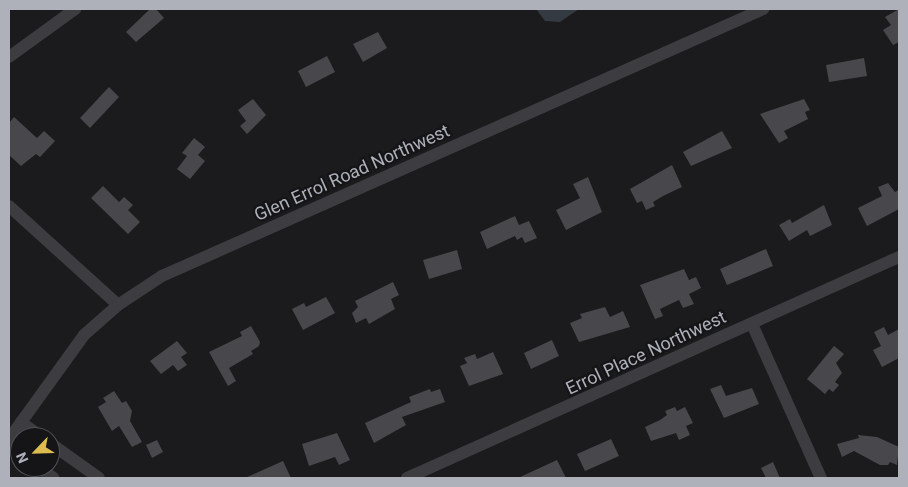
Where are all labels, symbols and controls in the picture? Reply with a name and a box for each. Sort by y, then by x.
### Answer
street label: Glen Errol Road Northwest [251,120,453,226]
street label: Errol Place Northwest [563,306,729,400]
north arrow [10,427,60,477]
text: N [13,450,32,465]

